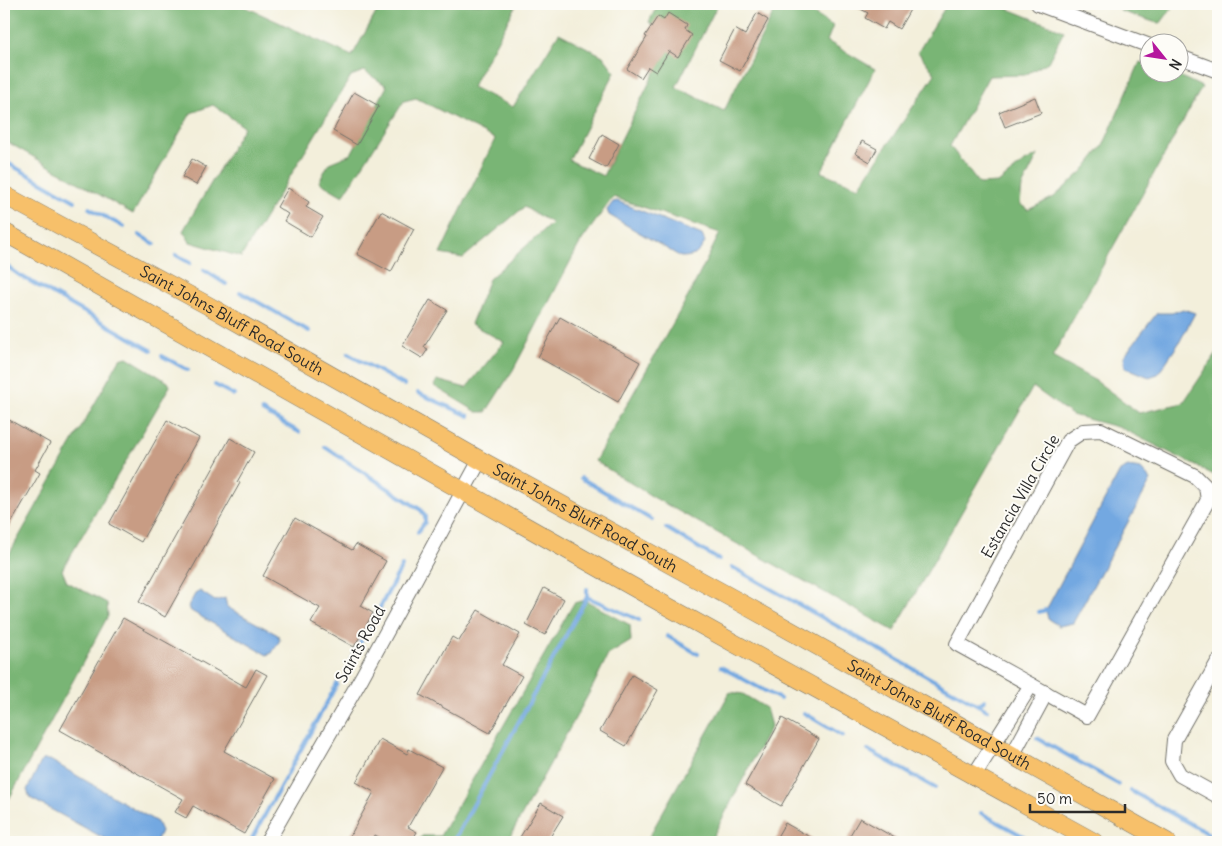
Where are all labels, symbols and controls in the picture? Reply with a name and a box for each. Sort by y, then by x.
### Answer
north arrow [1140,32,1190,82]
text: N [1165,56,1185,73]
street label: Saint Johns Bluff Road South [137,261,328,379]
street label: Estancia Villa Circle [976,431,1064,561]
street label: Saint Johns Bluff Road South [490,459,681,576]
street label: Saints Road [331,602,389,686]
street label: Saint Johns Bluff Road South [844,655,1035,774]
scale bar [1030,781,1124,813]
text: 50 m [1037,789,1072,808]

